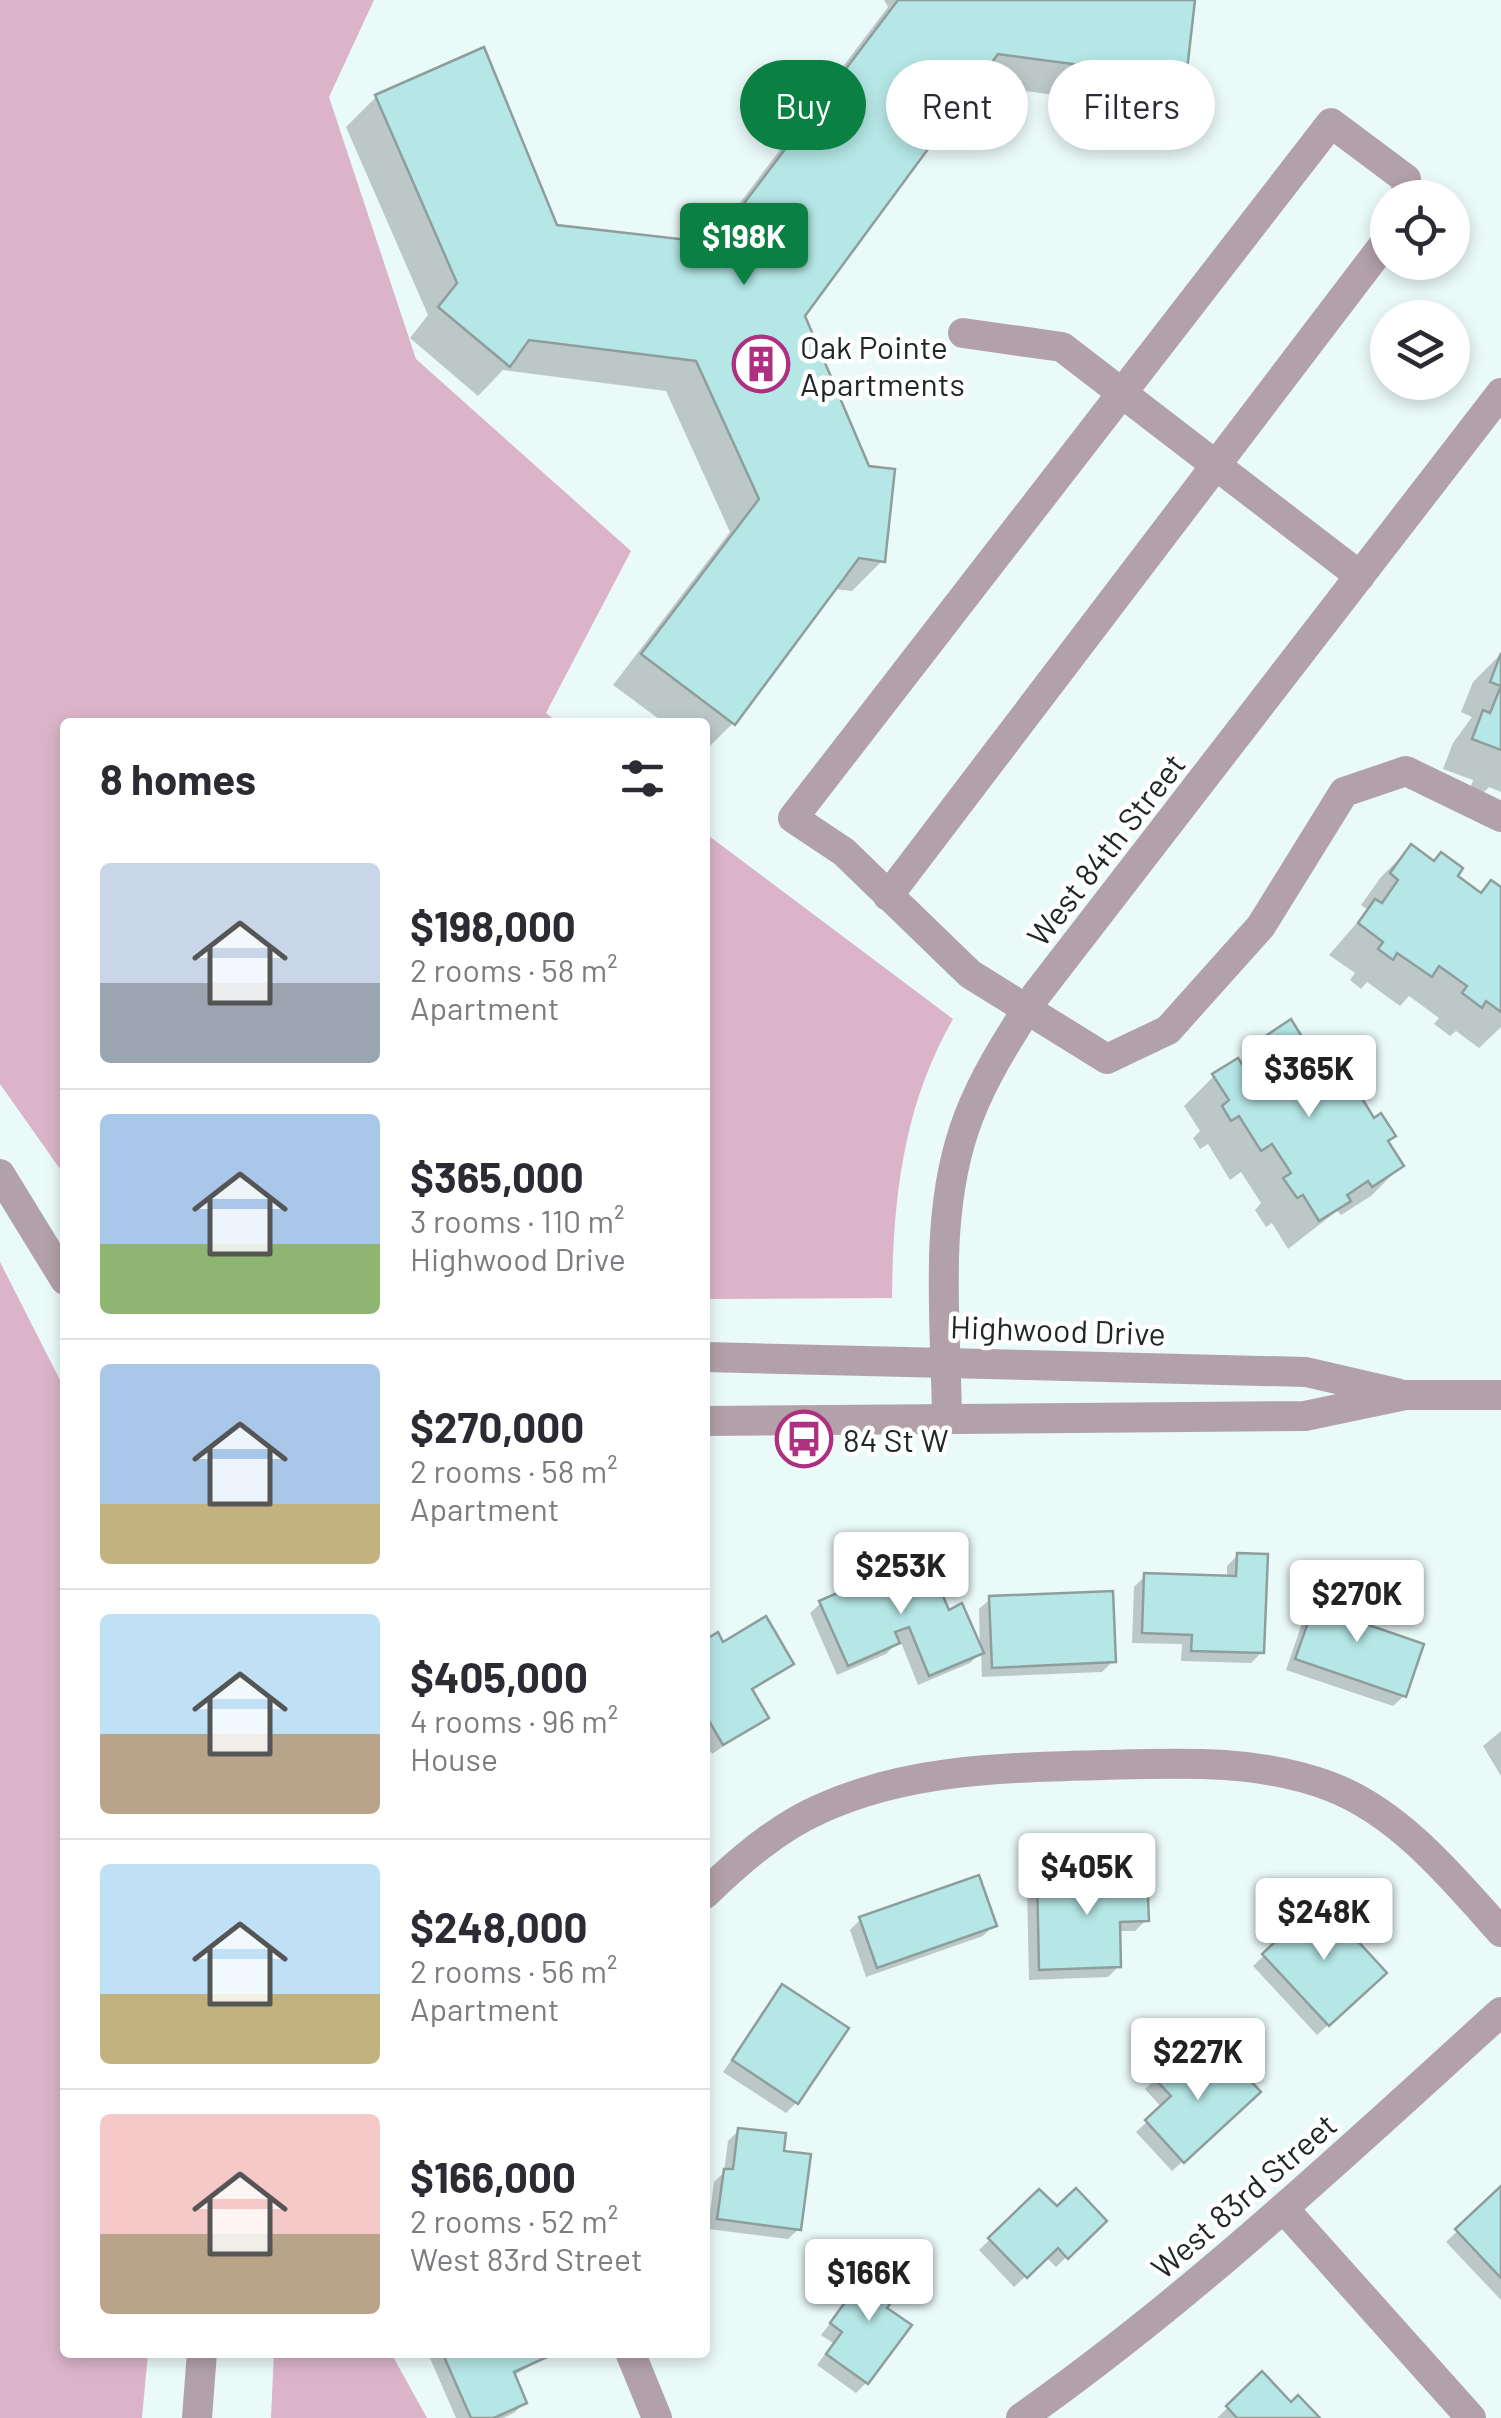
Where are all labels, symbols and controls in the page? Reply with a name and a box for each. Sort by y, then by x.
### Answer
chip: Buy [740,60,866,150]
chip: Rent [886,60,1028,150]
chip: Filters [1048,60,1215,150]
map controls [1370,180,1470,400]
button: locate [1370,180,1470,280]
pin: $198K [674,203,814,288]
text: $198K [702,216,786,254]
button: layers [1370,300,1470,400]
place label: Oak Pointe Apartments [800,327,965,402]
building icon: Oak Pointe Apartments [731,334,791,394]
street label: West 84th Street [1018,745,1192,953]
icon: filters [615,751,670,806]
text: 8 homes [100,753,256,803]
text: $198,000 [410,900,576,950]
icon: home [180,903,300,1023]
text: 2 rooms · 58 m² [410,950,618,988]
text: Apartment [410,988,559,1026]
pin: $365K [1239,1035,1379,1120]
text: $365K [1264,1048,1354,1086]
text: $365,000 [410,1151,584,1201]
icon: home [180,1154,300,1274]
text: 3 rooms · 110 m² [410,1201,625,1239]
text: Highwood Drive [410,1239,626,1277]
street label: Highwood Drive [950,1306,1166,1352]
text: $270,000 [410,1401,584,1451]
icon: home [180,1404,300,1524]
bus stop icon: 84 St W [774,1409,834,1469]
place label: 84 St W [843,1420,949,1458]
text: 2 rooms · 58 m² [410,1451,618,1489]
text: Apartment [410,1489,559,1527]
pin: $253K [831,1532,971,1617]
text: $253K [856,1545,946,1583]
pin: $270K [1287,1560,1427,1645]
text: $270K [1312,1573,1402,1611]
text: $405,000 [410,1651,588,1701]
icon: home [180,1654,300,1774]
text: 4 rooms · 96 m² [410,1701,618,1739]
text: House [410,1739,498,1777]
pin: $405K [1017,1833,1157,1918]
text: $405K [1040,1846,1134,1884]
pin: $248K [1254,1878,1394,1963]
text: $248K [1278,1891,1370,1929]
text: $248,000 [410,1901,588,1951]
icon: home [180,1904,300,2024]
text: 2 rooms · 56 m² [410,1951,618,1989]
text: Apartment [410,1989,559,2027]
pin: $227K [1128,2018,1268,2103]
text: $227K [1153,2031,1243,2069]
street label: West 83rd Street [1143,2104,1343,2286]
text: $166,000 [410,2151,576,2201]
icon: home [180,2154,300,2274]
text: 2 rooms · 52 m² [410,2201,618,2239]
text: West 83rd Street [410,2239,643,2277]
pin: $166K [799,2239,939,2324]
text: $166K [827,2252,911,2290]

